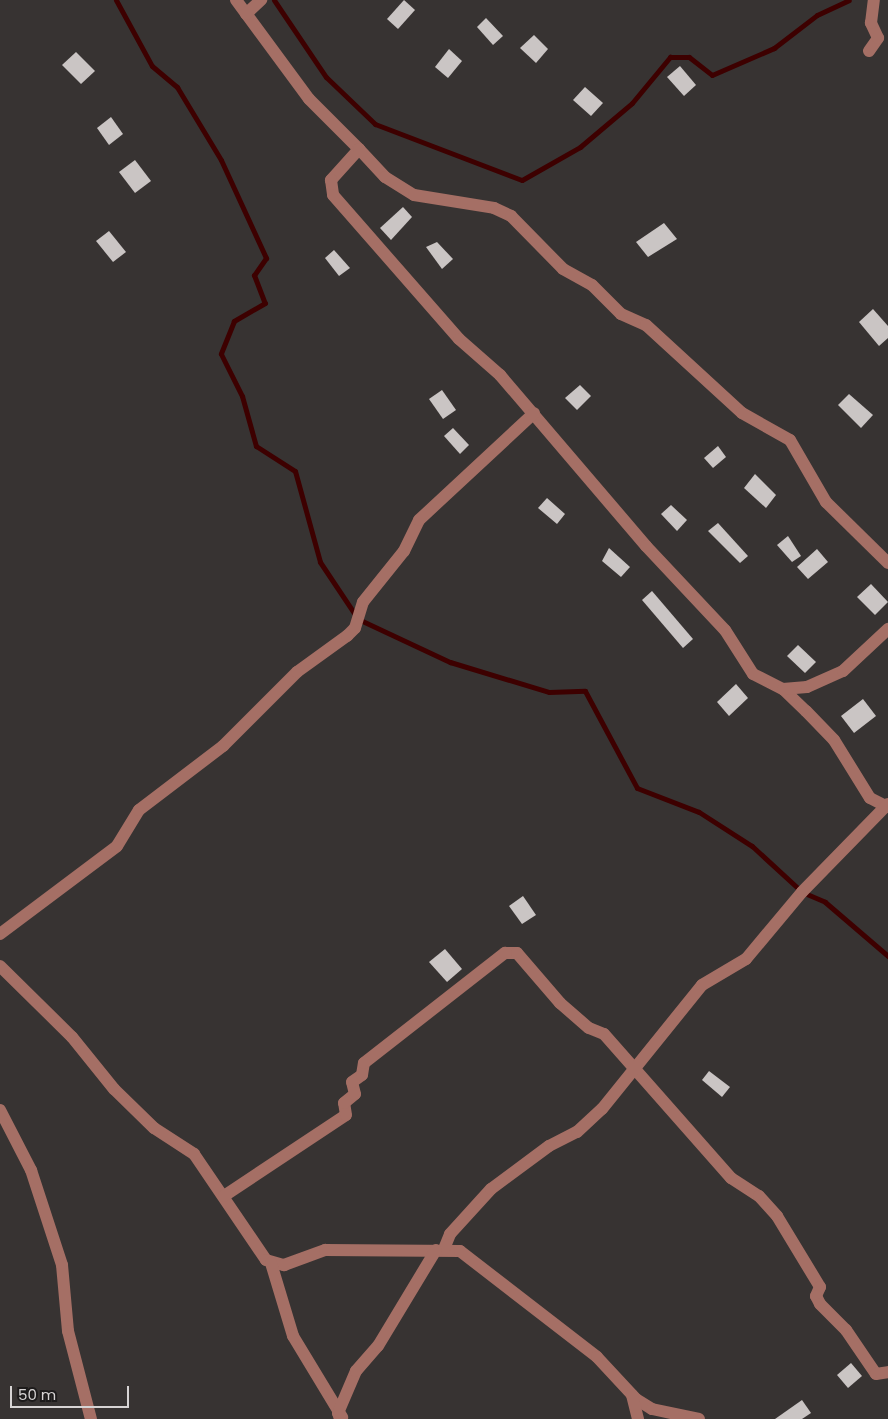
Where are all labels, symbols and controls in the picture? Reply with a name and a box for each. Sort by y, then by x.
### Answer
scale bar [12,1376,131,1408]
text: 50 m [18,1384,56,1405]

